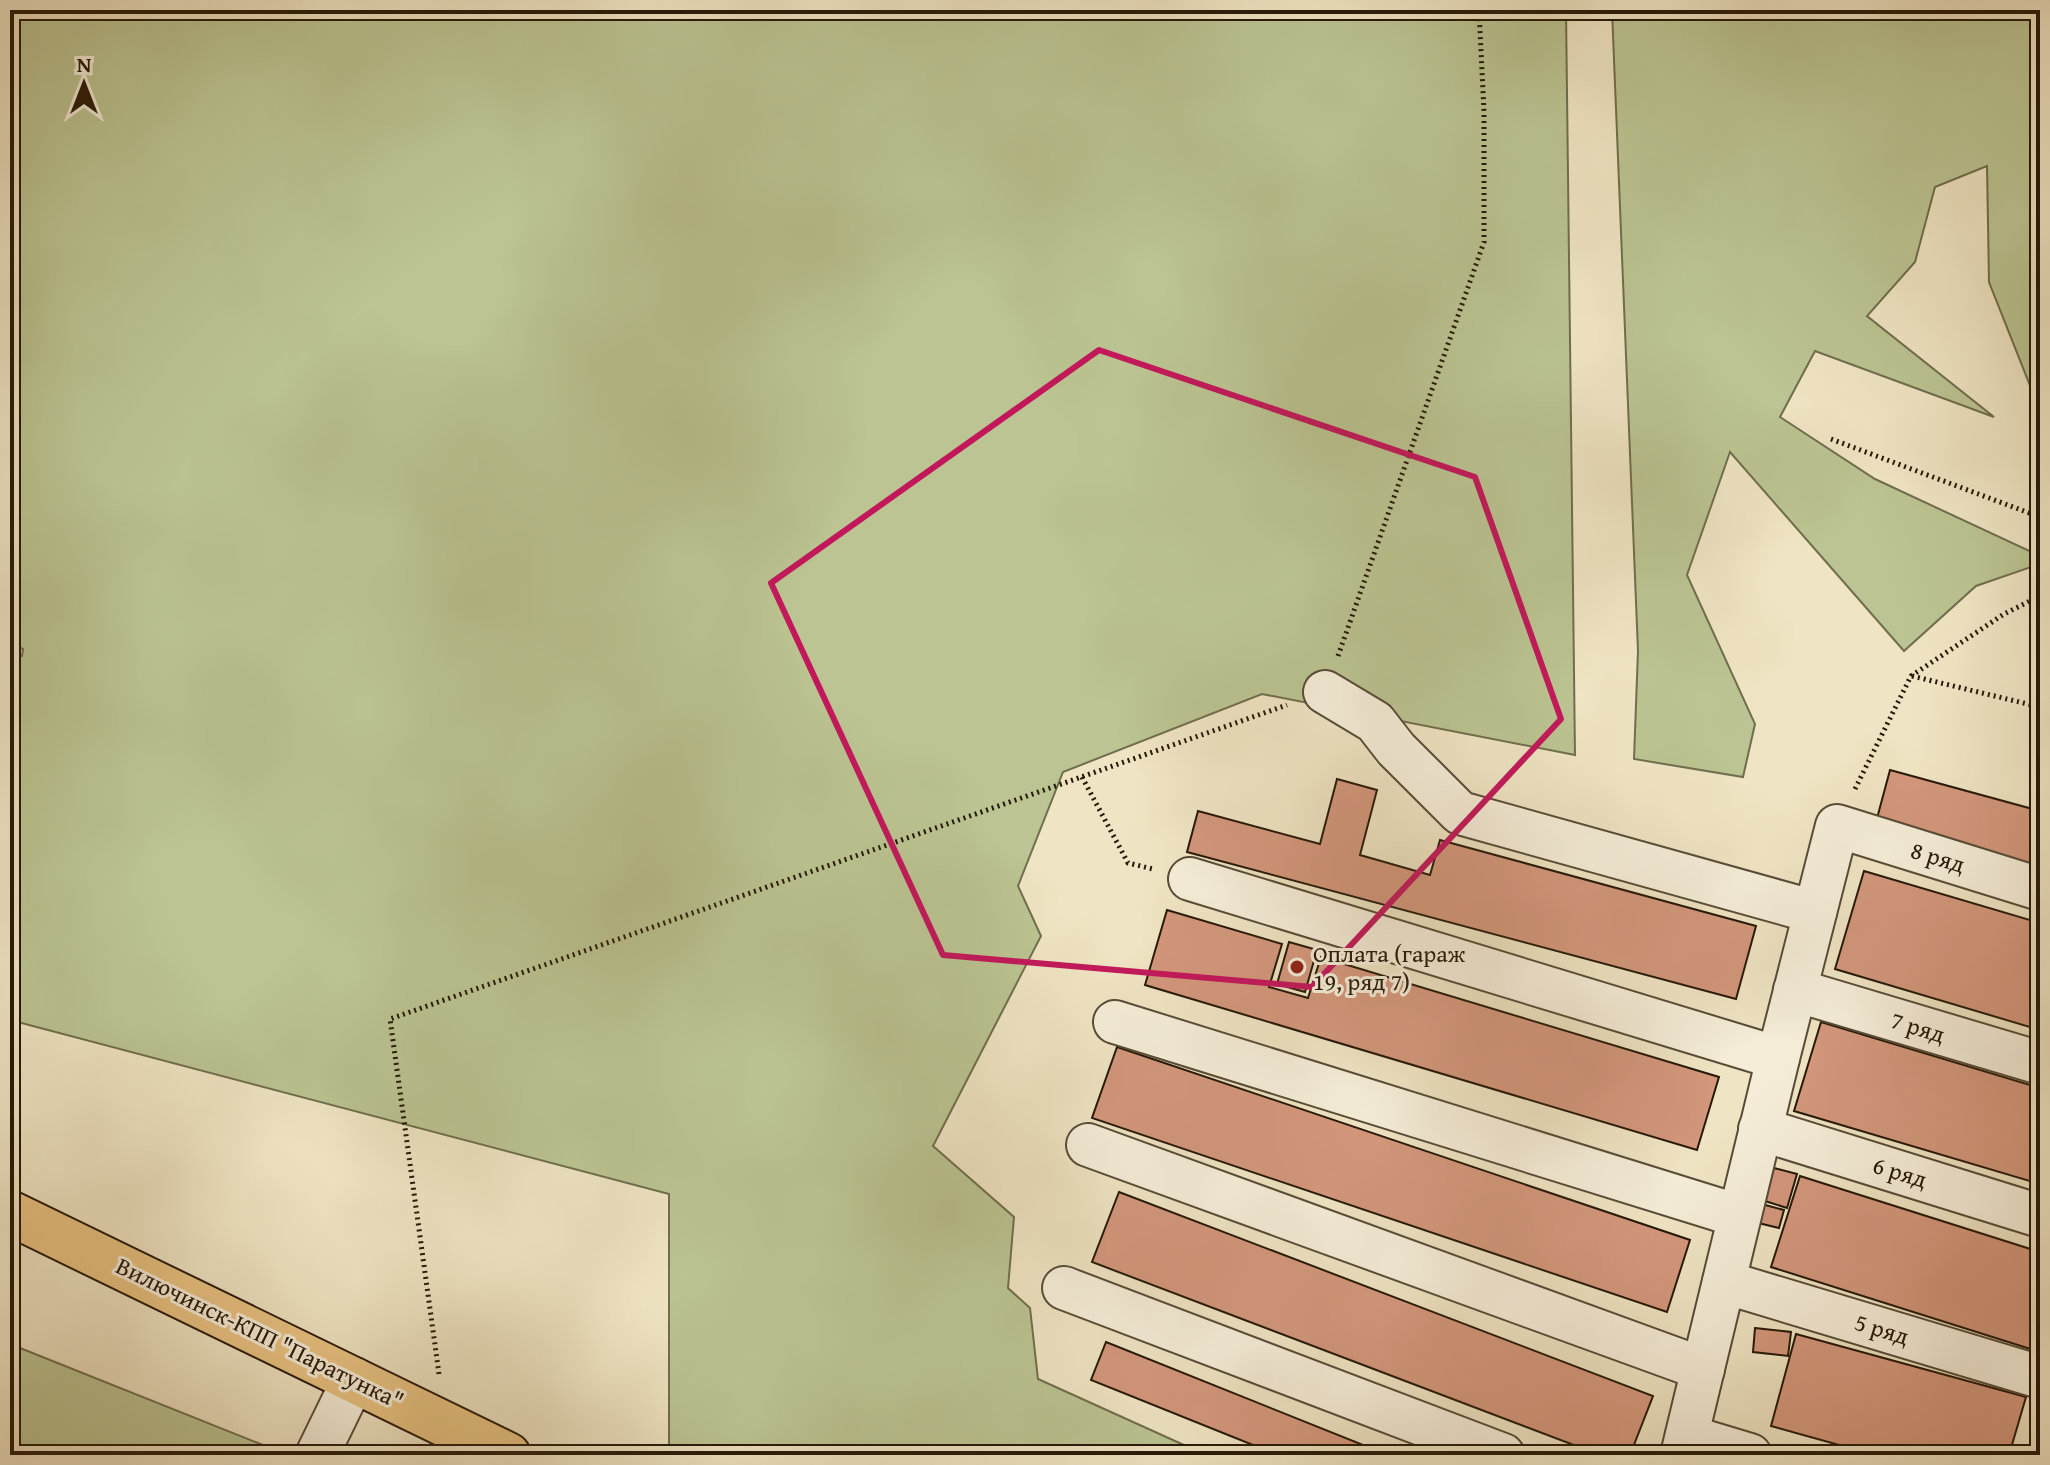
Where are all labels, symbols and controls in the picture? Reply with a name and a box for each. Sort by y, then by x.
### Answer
north arrow [44,44,124,124]
text: N [77,48,92,80]
street label: 8 ряд [1907,832,1969,882]
place label: Оплата (гараж 19, ряд 7) [1313,936,1466,999]
marker: Оплата (гараж 19, ряд 7) [1288,958,1306,976]
street label: 7 ряд [1887,1002,1949,1052]
street label: 6 ряд [1869,1147,1931,1197]
street label: Вилючинск-КПП "Паратунка" [110,1248,410,1418]
street label: 5 ряд [1851,1304,1913,1354]

